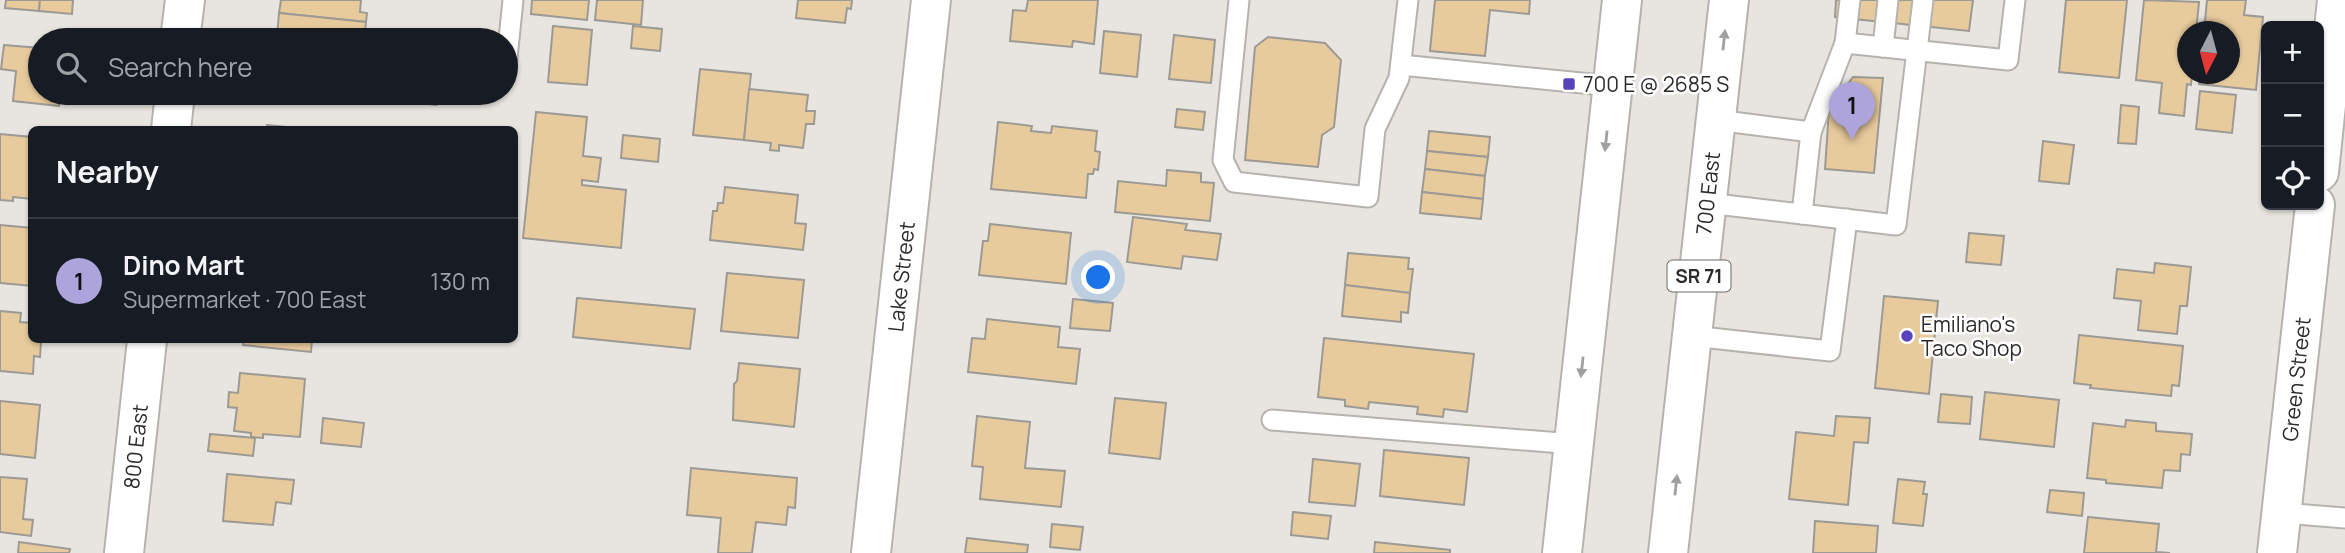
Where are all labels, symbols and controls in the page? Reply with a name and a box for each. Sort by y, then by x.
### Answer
north arrow [2177,21,2240,84]
map controls [2261,21,2324,210]
button: + [2261,21,2324,84]
search box [28,28,518,105]
one-way arrow [1719,29,1730,51]
icon: search [52,48,90,86]
text: Search here [108,49,253,85]
place label: 700 E @ 2685 S [1583,70,1729,98]
marker: 700 E @ 2685 S [1561,76,1577,92]
pin: 1 [1829,82,1875,140]
button: − [2261,84,2324,147]
one-way arrow [1601,130,1612,152]
button: locate [2261,147,2324,210]
street label: 700 East [1689,150,1726,236]
text: Nearby [56,151,159,192]
street label: Lake Street [881,220,921,333]
text: Dino Mart [123,247,245,283]
your location [1081,260,1115,294]
road number: SR 71 [1668,260,1730,292]
text: 1 [74,265,84,297]
text: 130 m [430,265,490,297]
text: Supermarket · 700 East [123,283,366,315]
place label: Emiliano's Taco Shop [1921,310,2022,362]
street label: Green Street [2275,315,2317,443]
marker: Emiliano's Taco Shop [1899,328,1915,344]
one-way arrow [1576,356,1587,378]
street label: 800 East [117,403,154,490]
one-way arrow [1670,474,1681,496]

